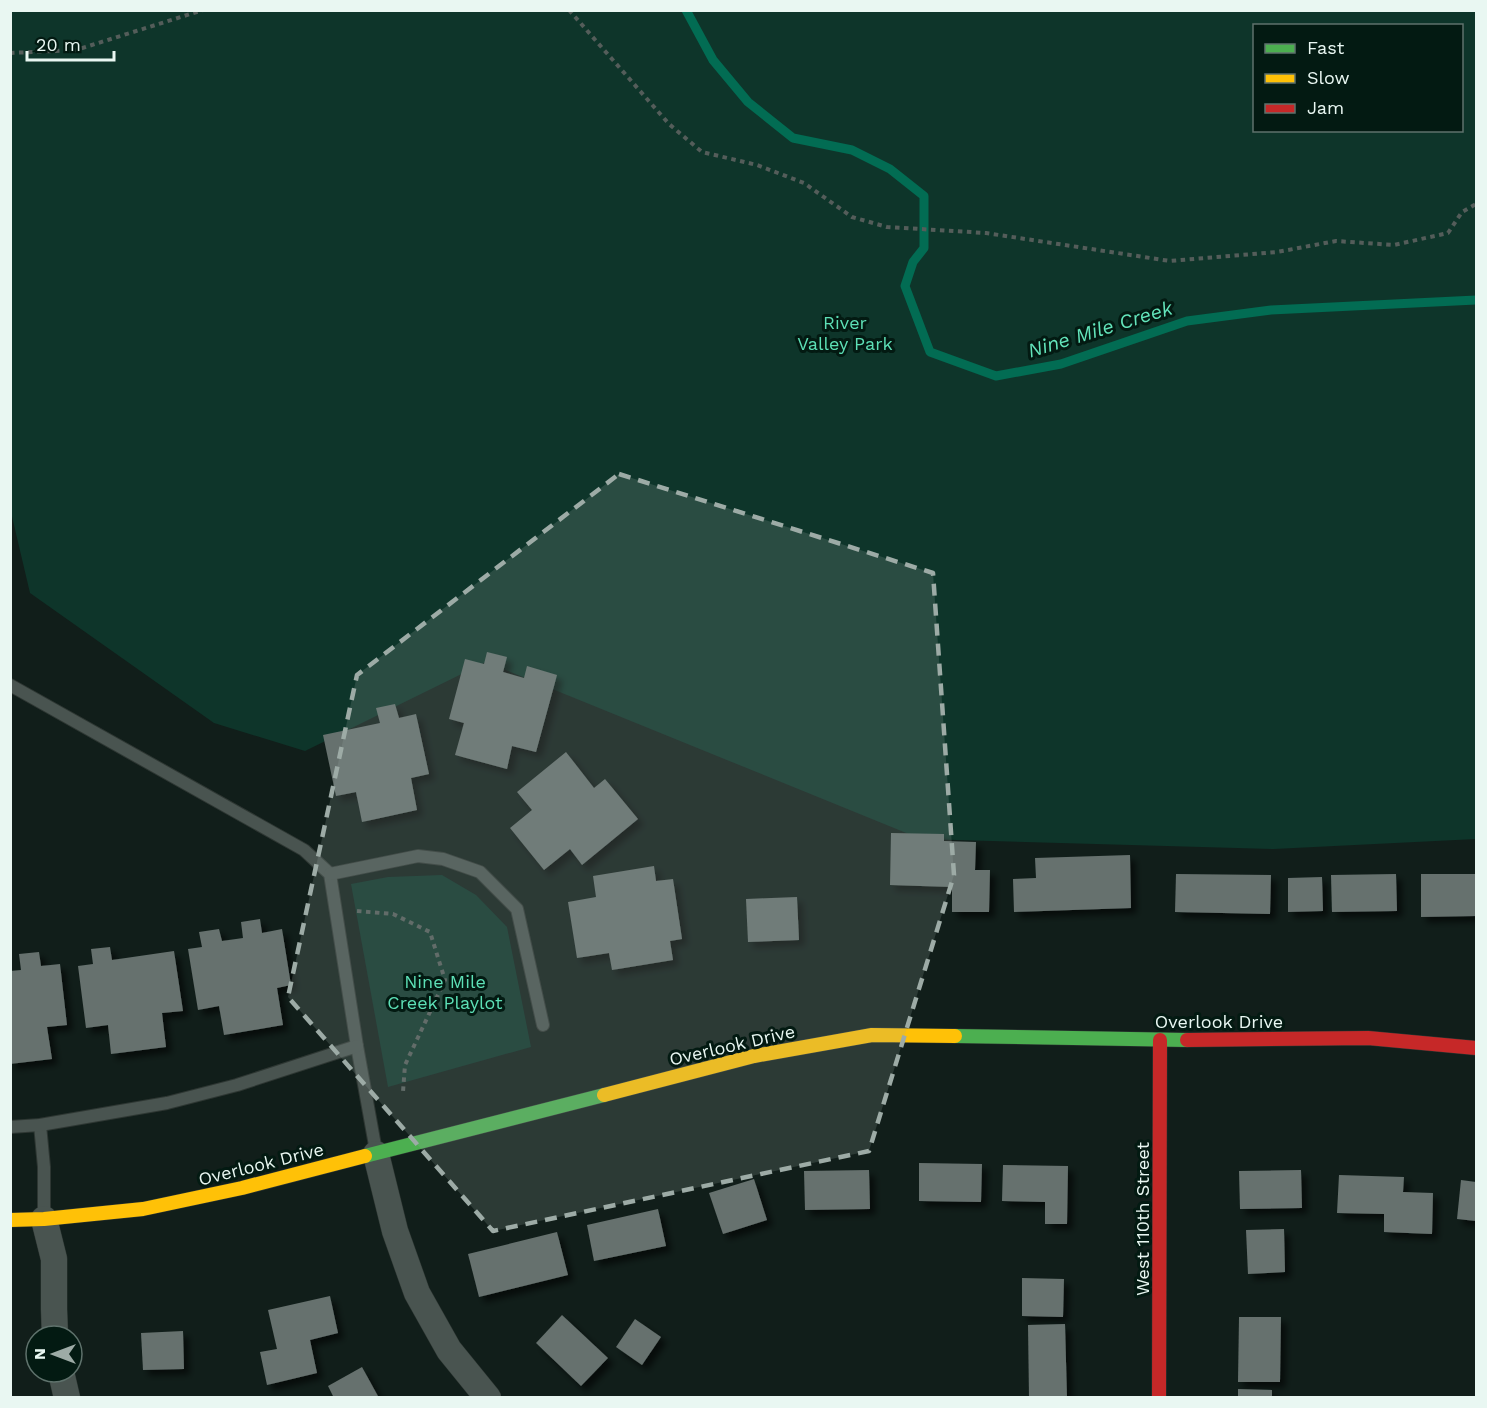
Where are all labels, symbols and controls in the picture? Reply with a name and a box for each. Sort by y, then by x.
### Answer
scale bar [27,24,114,62]
legend [1253,24,1463,132]
text: 20 m [36,34,81,55]
text: Fast [1307,37,1345,58]
text: Slow [1307,67,1350,88]
text: Jam [1307,97,1344,118]
water label: Nine Mile Creek [1025,295,1176,362]
park label: River Valley Park [797,312,893,354]
park label: Nine Mile Creek Playlot [387,971,503,1013]
street label: Overlook Drive [1155,1011,1283,1032]
street label: Overlook Drive [667,1020,797,1070]
street label: Overlook Drive [196,1138,326,1190]
street label: West 110th Street [1132,1141,1153,1296]
north arrow [24,1324,84,1384]
text: N [30,1348,49,1360]

